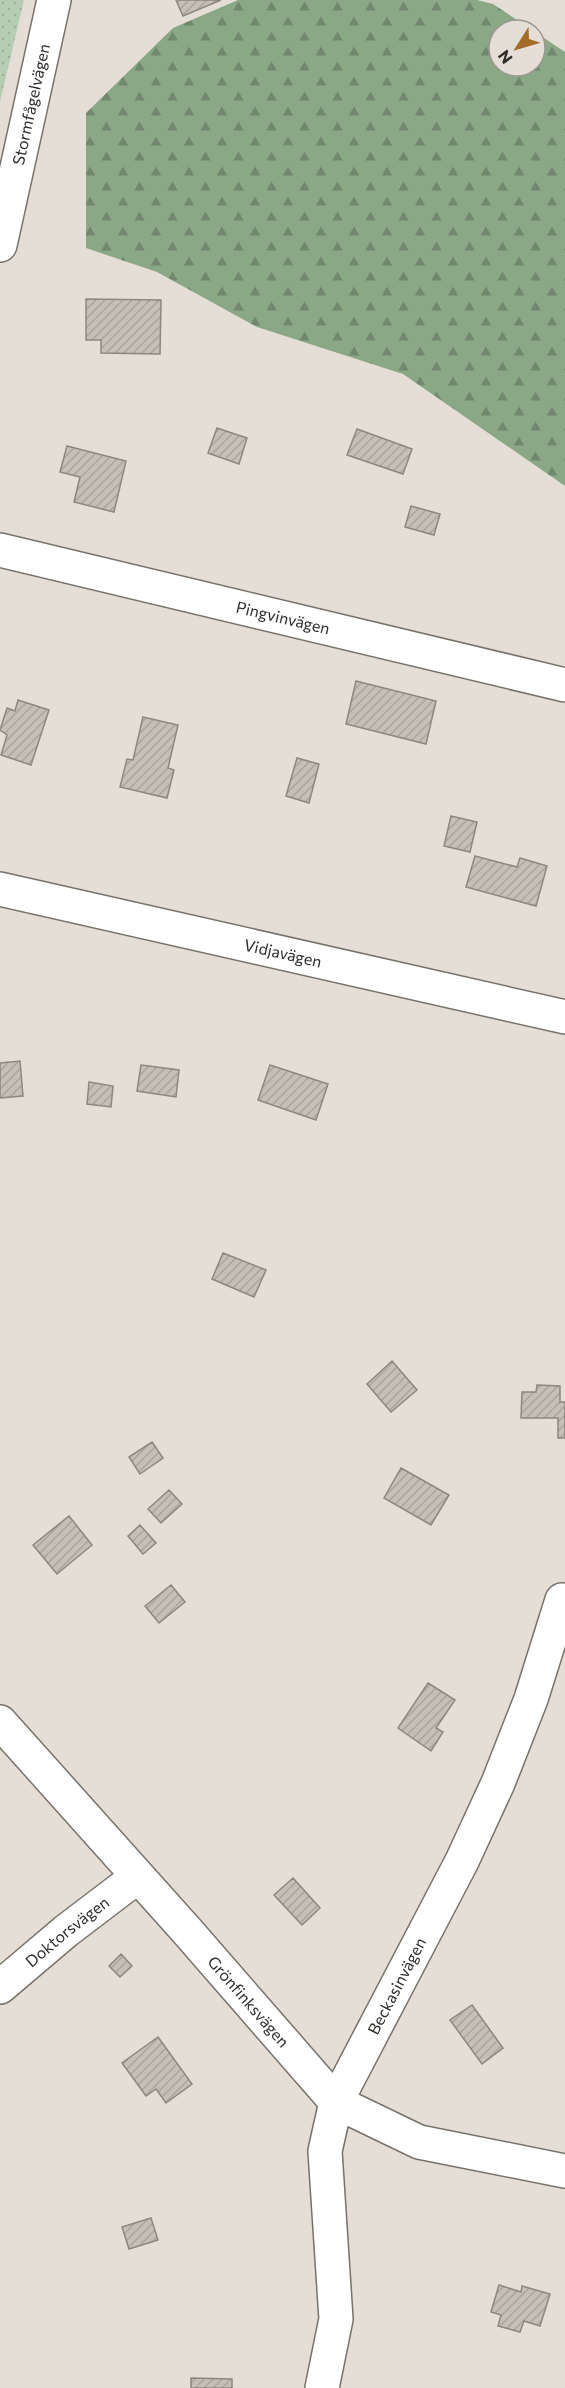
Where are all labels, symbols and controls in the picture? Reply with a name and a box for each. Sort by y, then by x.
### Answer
north arrow [487,18,547,78]
street label: Stormfågelvägen [8,42,53,167]
text: N [493,47,516,68]
street label: Pingvinvägen [234,597,332,638]
street label: Vidjavägen [242,935,324,971]
street label: Doktorsvägen [21,1892,112,1971]
street label: Beckasinvägen [363,1934,429,2037]
street label: Grönfinksvägen [204,1952,294,2051]

